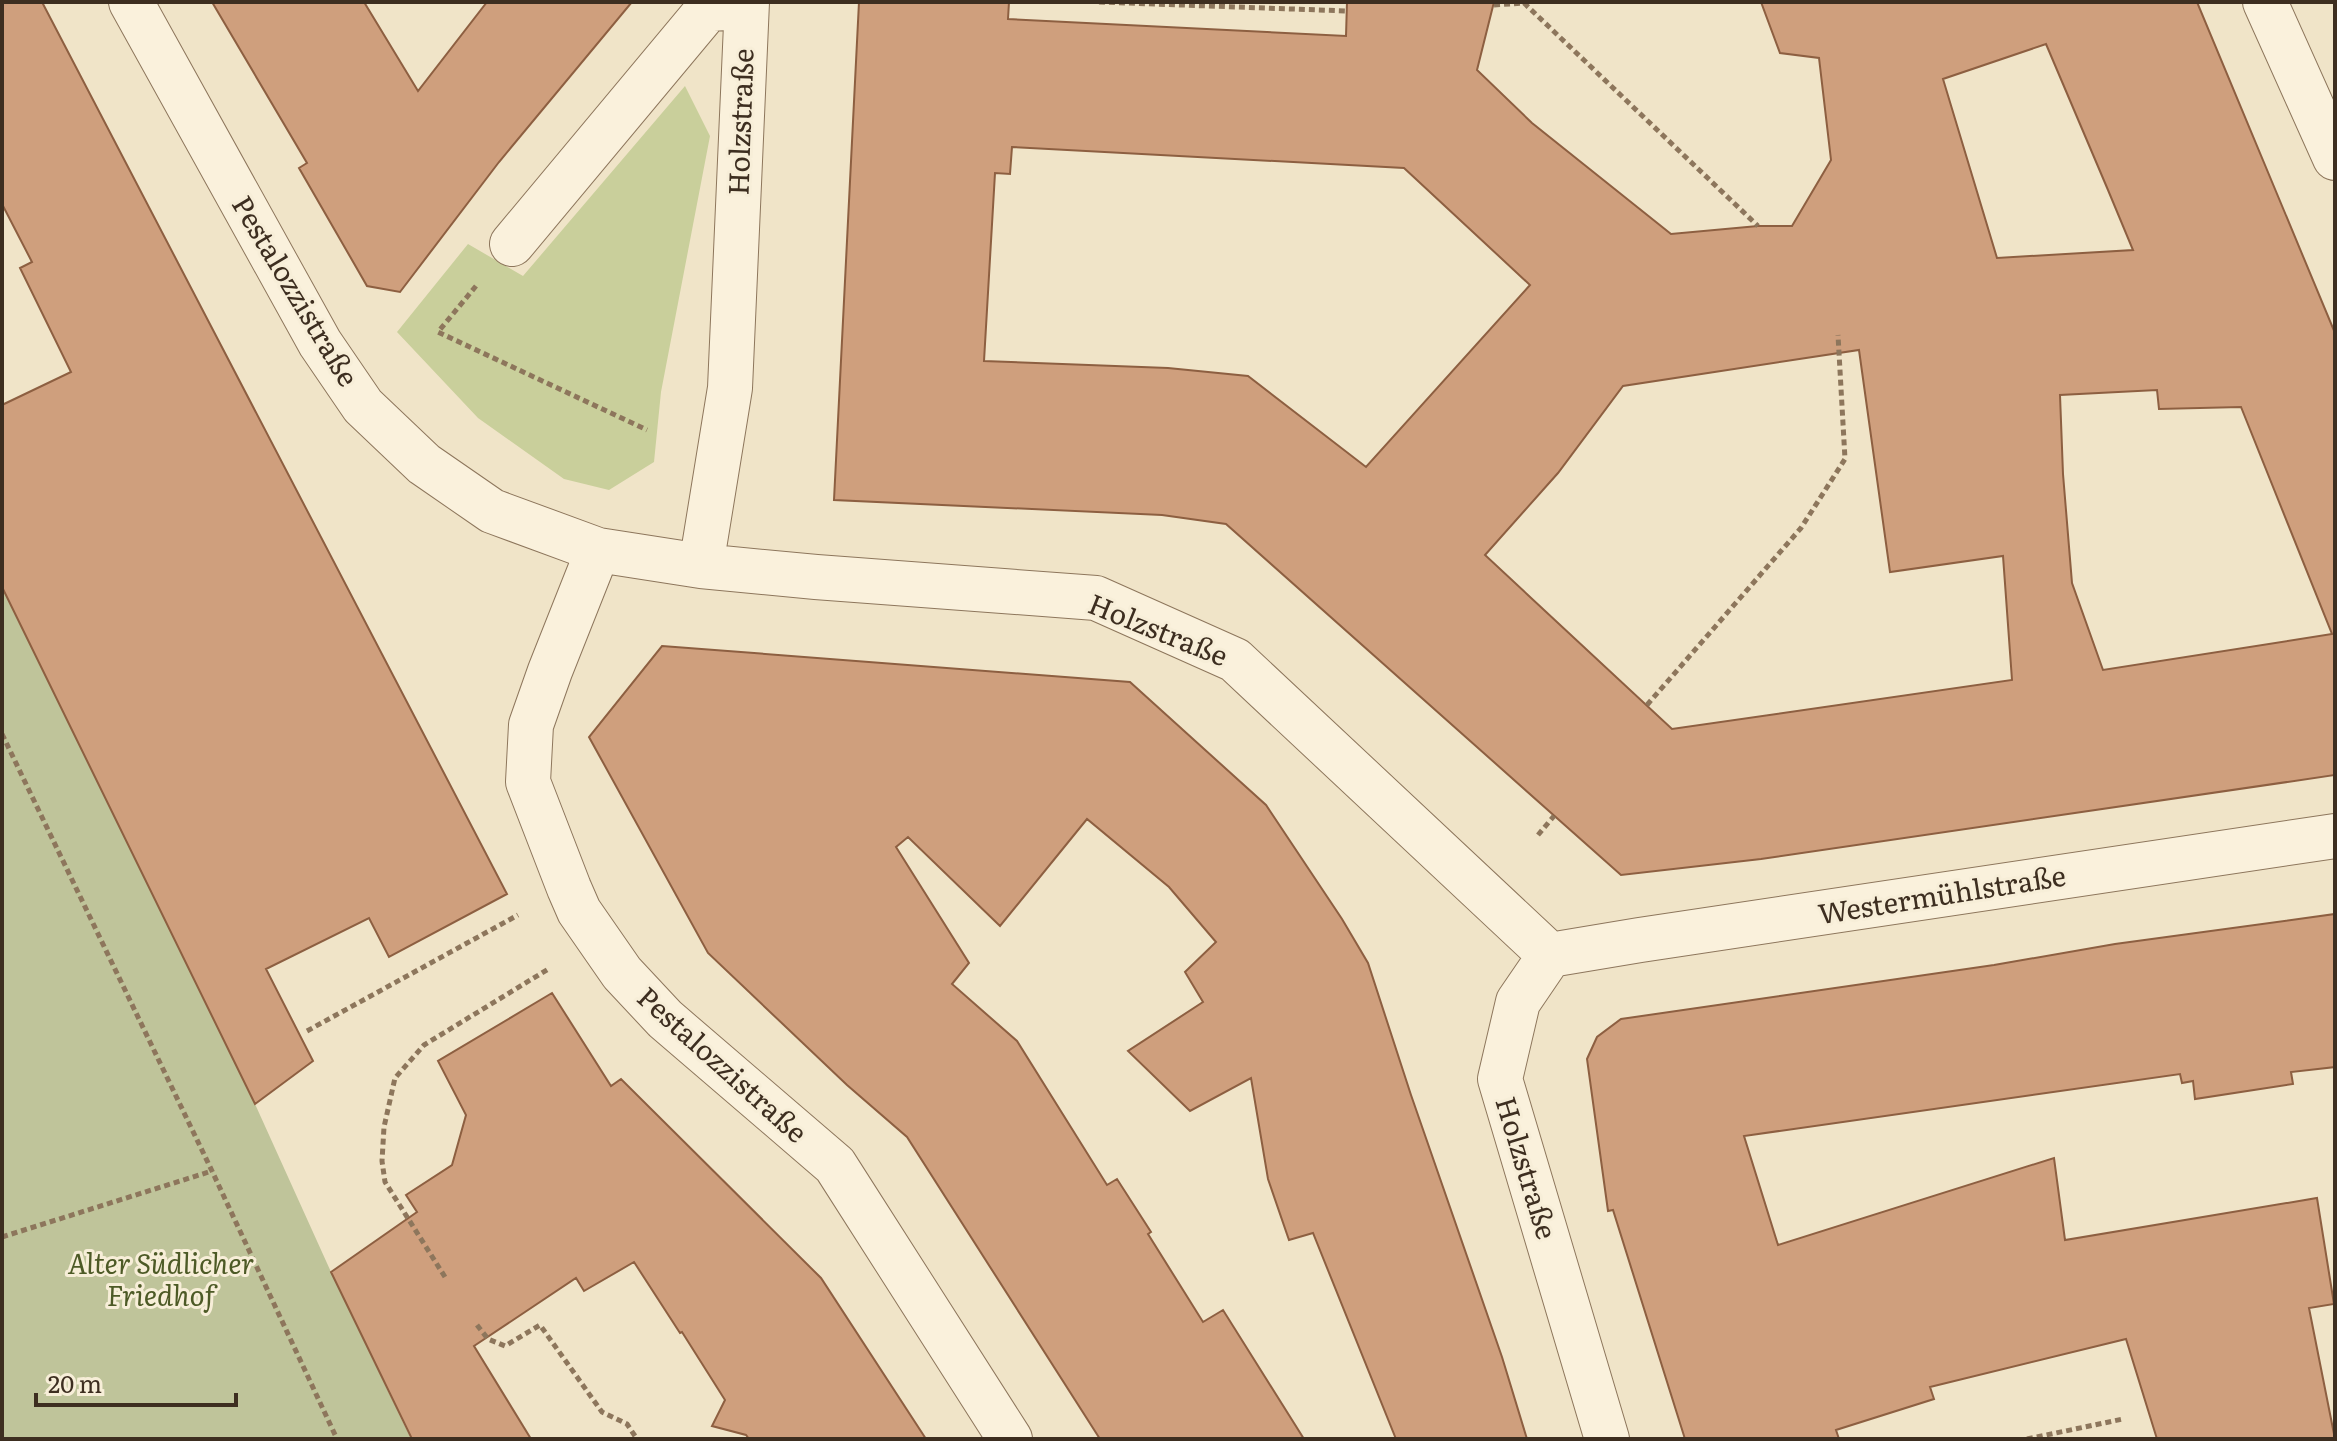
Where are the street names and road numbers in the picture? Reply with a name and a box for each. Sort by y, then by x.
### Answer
street label: Holzstraße [715,48,763,196]
street label: Pestalozzistraße [223,186,370,393]
street label: Holzstraße [1083,581,1235,675]
street label: Westermühlstraße [1815,853,2069,933]
street label: Pestalozzistraße [629,976,818,1151]
street label: Holzstraße [1486,1091,1570,1244]

